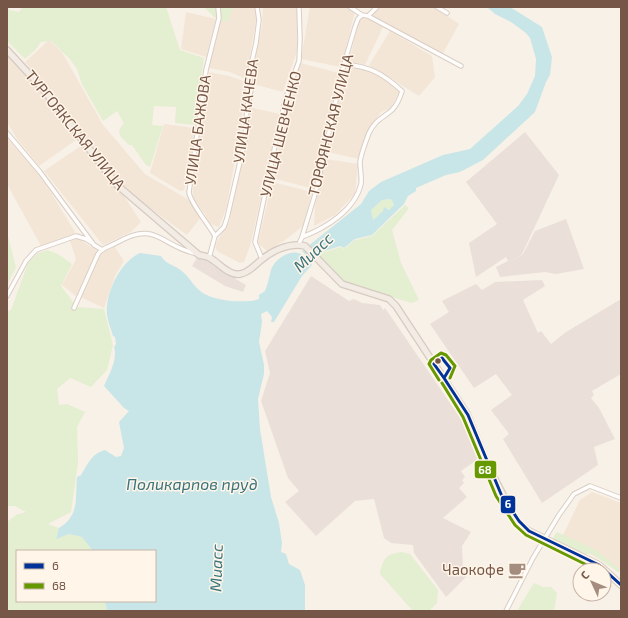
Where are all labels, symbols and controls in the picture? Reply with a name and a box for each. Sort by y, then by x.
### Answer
street label: ТОРФЯНСКАЯ УЛИЦА [304,51,357,198]
street label: УЛИЦА КАЧЕВА [229,57,261,164]
street label: ТУРГОЯКСКАЯ УЛИЦА [22,66,130,193]
street label: УЛИЦА ШЕВЧЕНКО [256,69,304,199]
street label: УЛИЦА БАЖОВА [180,73,214,186]
water label: Миасс [289,228,337,275]
unlabelled marker [433,356,443,366]
line badge: 68 [474,460,497,479]
text: 68 [478,463,492,476]
water label: Поликарпов пруд [126,474,258,493]
line badge: 6 [500,495,516,514]
text: 6 [505,497,512,510]
water label: Миасс [205,544,226,592]
legend [16,550,156,602]
text: 6 [52,558,59,572]
place label: Чаокофе [442,560,504,578]
cafe icon: Чаокофе [507,560,527,580]
north arrow [572,562,612,602]
text: С [578,567,592,582]
text: 68 [52,578,66,592]

